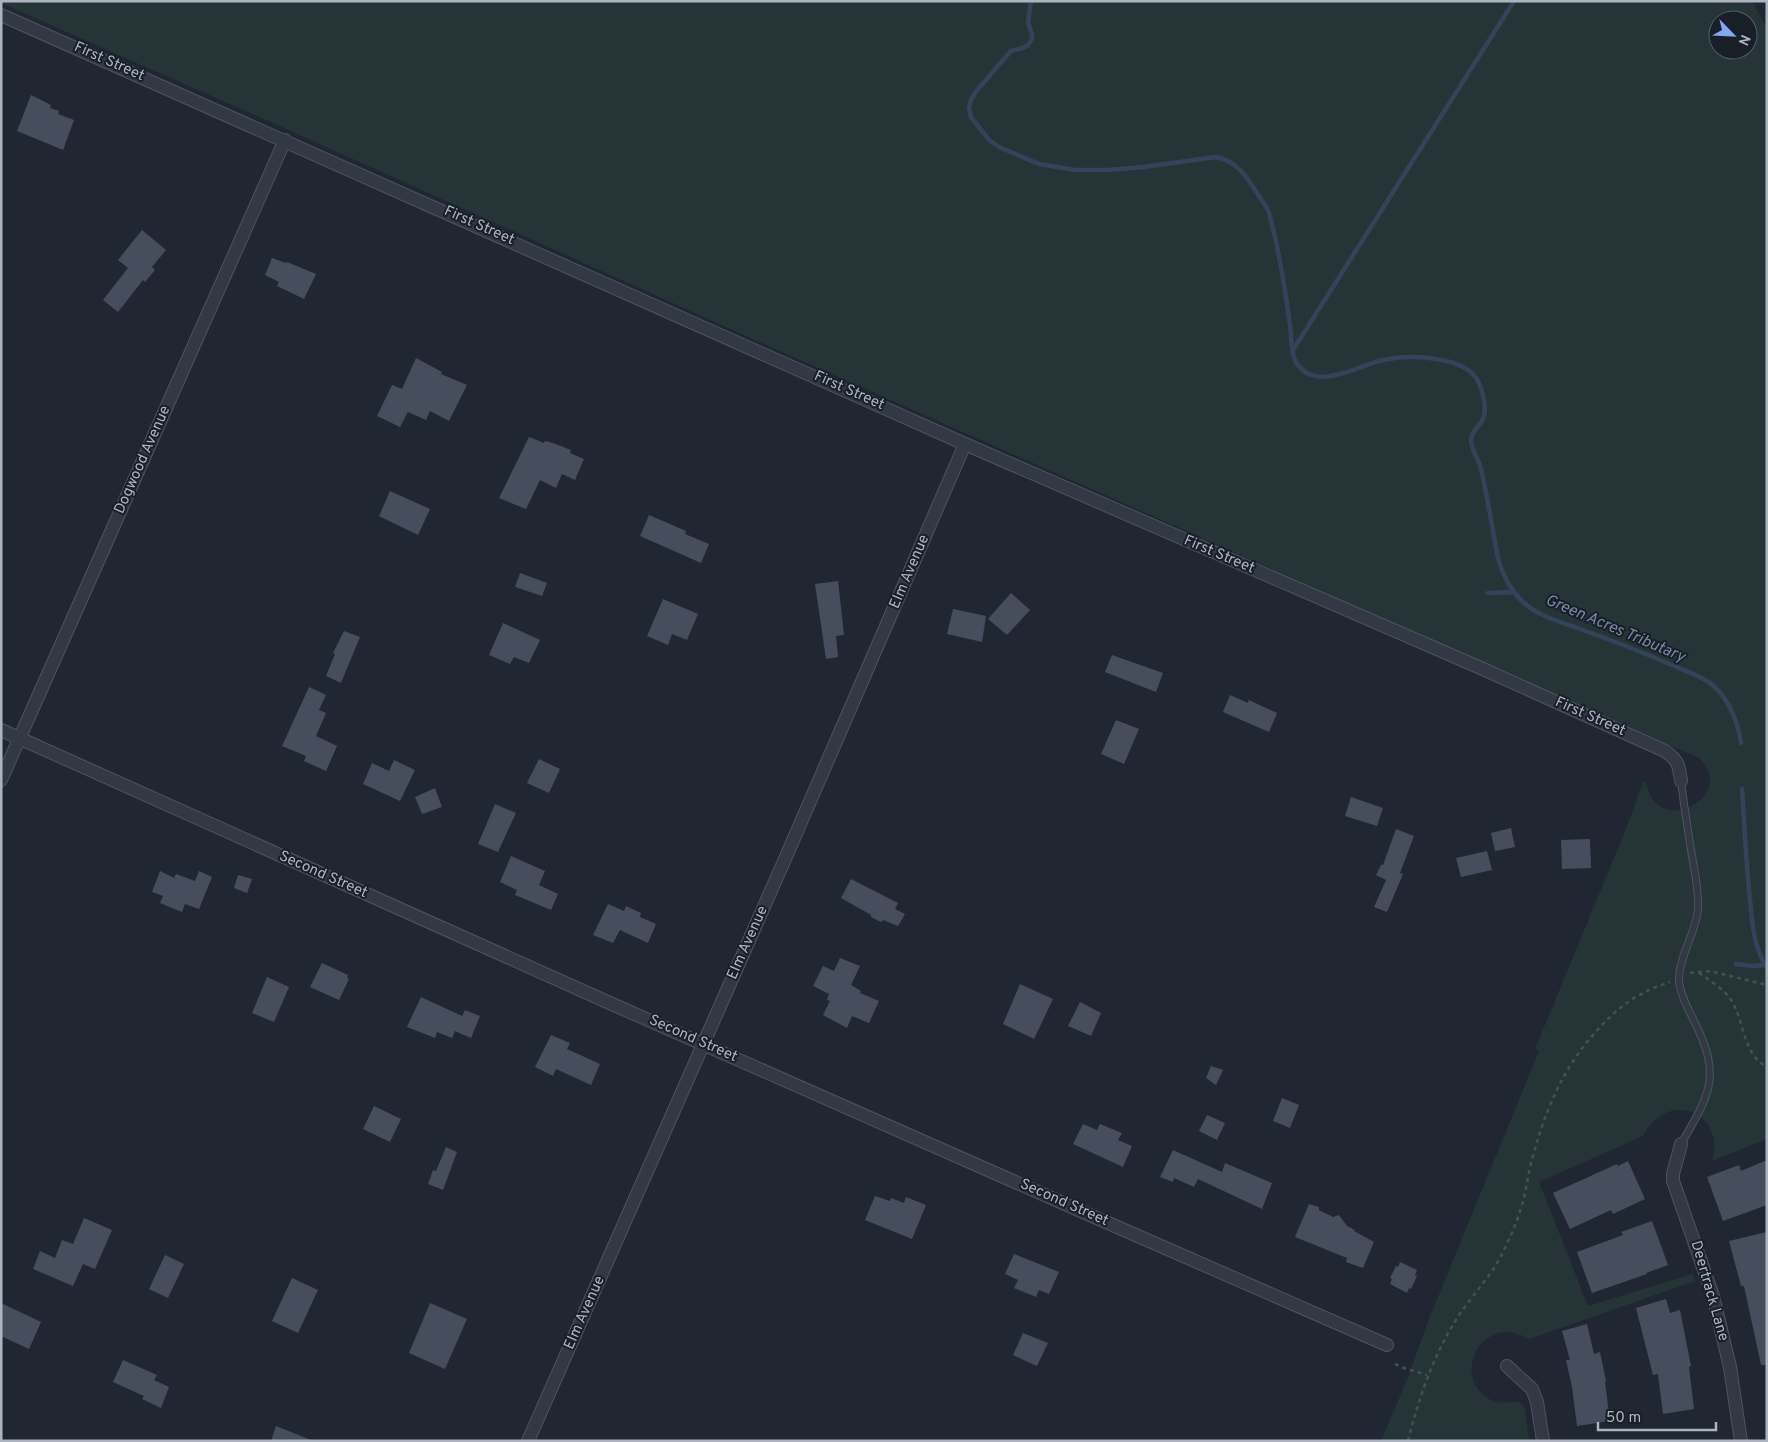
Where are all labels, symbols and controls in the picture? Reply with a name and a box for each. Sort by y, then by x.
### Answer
north arrow [1708,10,1758,60]
text: N [1734,32,1753,48]
street label: First Street [71,38,147,86]
street label: First Street [441,202,517,250]
street label: First Street [811,367,887,415]
street label: Dogwood Avenue [111,403,175,517]
street label: Elm Avenue [886,532,934,612]
street label: First Street [1181,532,1257,578]
water label: Green Acres Tributary [1542,591,1690,668]
street label: First Street [1552,693,1628,741]
street label: Second Street [276,847,370,903]
street label: Elm Avenue [723,903,773,983]
street label: Second Street [646,1011,740,1067]
street label: Second Street [1017,1175,1111,1231]
street label: Deertrack Lane [1686,1239,1732,1343]
street label: Elm Avenue [560,1273,610,1353]
scale bar [1598,1400,1716,1432]
text: 50 m [1606,1409,1641,1428]

